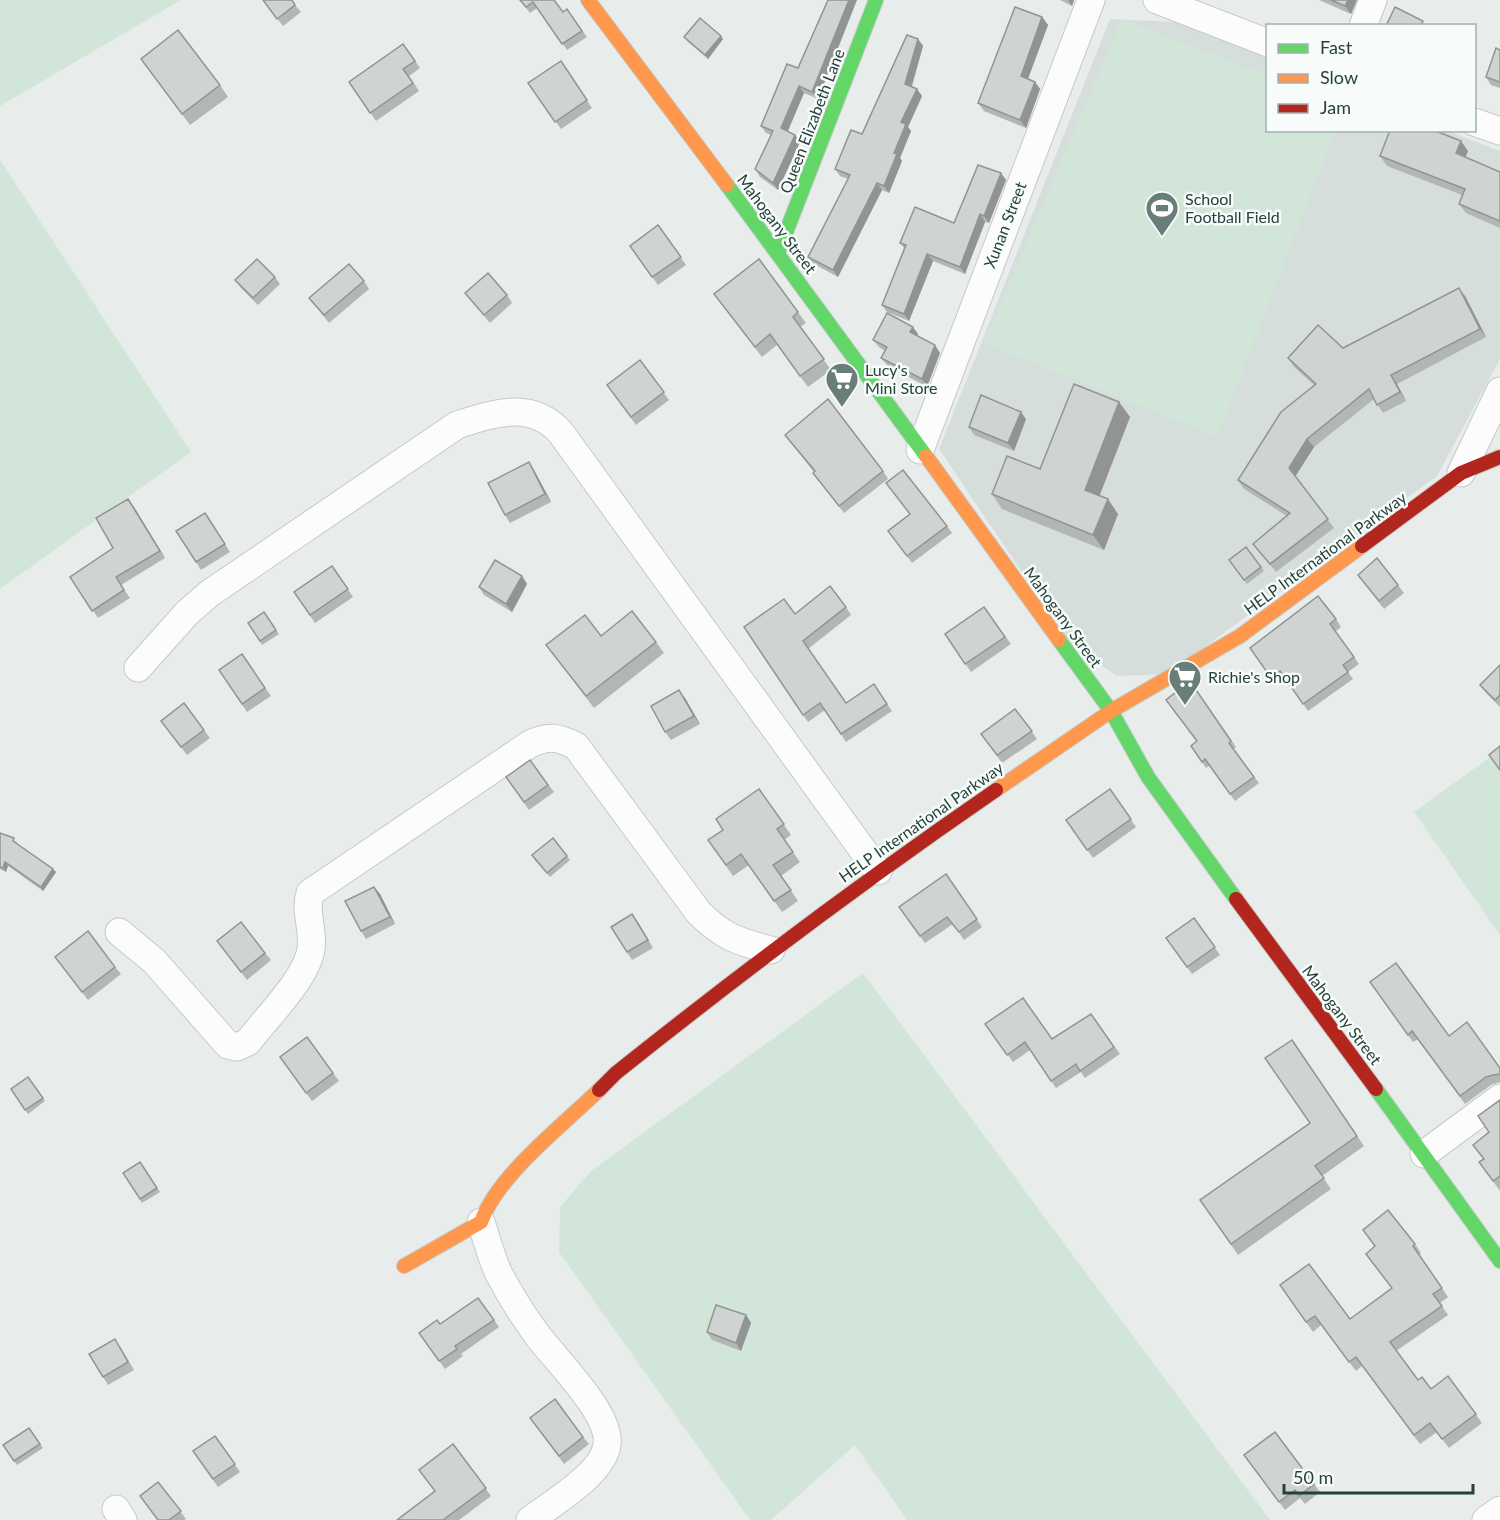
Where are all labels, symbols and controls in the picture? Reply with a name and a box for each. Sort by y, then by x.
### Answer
legend [1266,24,1476,132]
text: Fast [1320,36,1353,58]
street label: Queen Elizabeth Lane [775,46,848,196]
text: Slow [1320,66,1358,88]
text: Jam [1320,96,1351,118]
street label: Mahogany Street [734,170,821,277]
street label: Xunan Street [979,179,1030,271]
place label: School Football Field [1185,189,1280,226]
sports icon: School Football Field [1144,190,1180,237]
place label: Lucy's Mini Store [865,360,937,397]
supermarket icon: Lucy's Mini Store [824,361,860,408]
street label: HELP International Parkway [1240,487,1410,618]
street label: Mahogany Street [1021,563,1106,671]
supermarket icon: Richie's Shop [1167,659,1203,706]
place label: Richie's Shop [1208,667,1300,686]
street label: HELP International Parkway [835,757,1007,886]
street label: Mahogany Street [1299,961,1386,1068]
scale bar [1284,1457,1473,1495]
text: 50 m [1293,1466,1333,1488]

